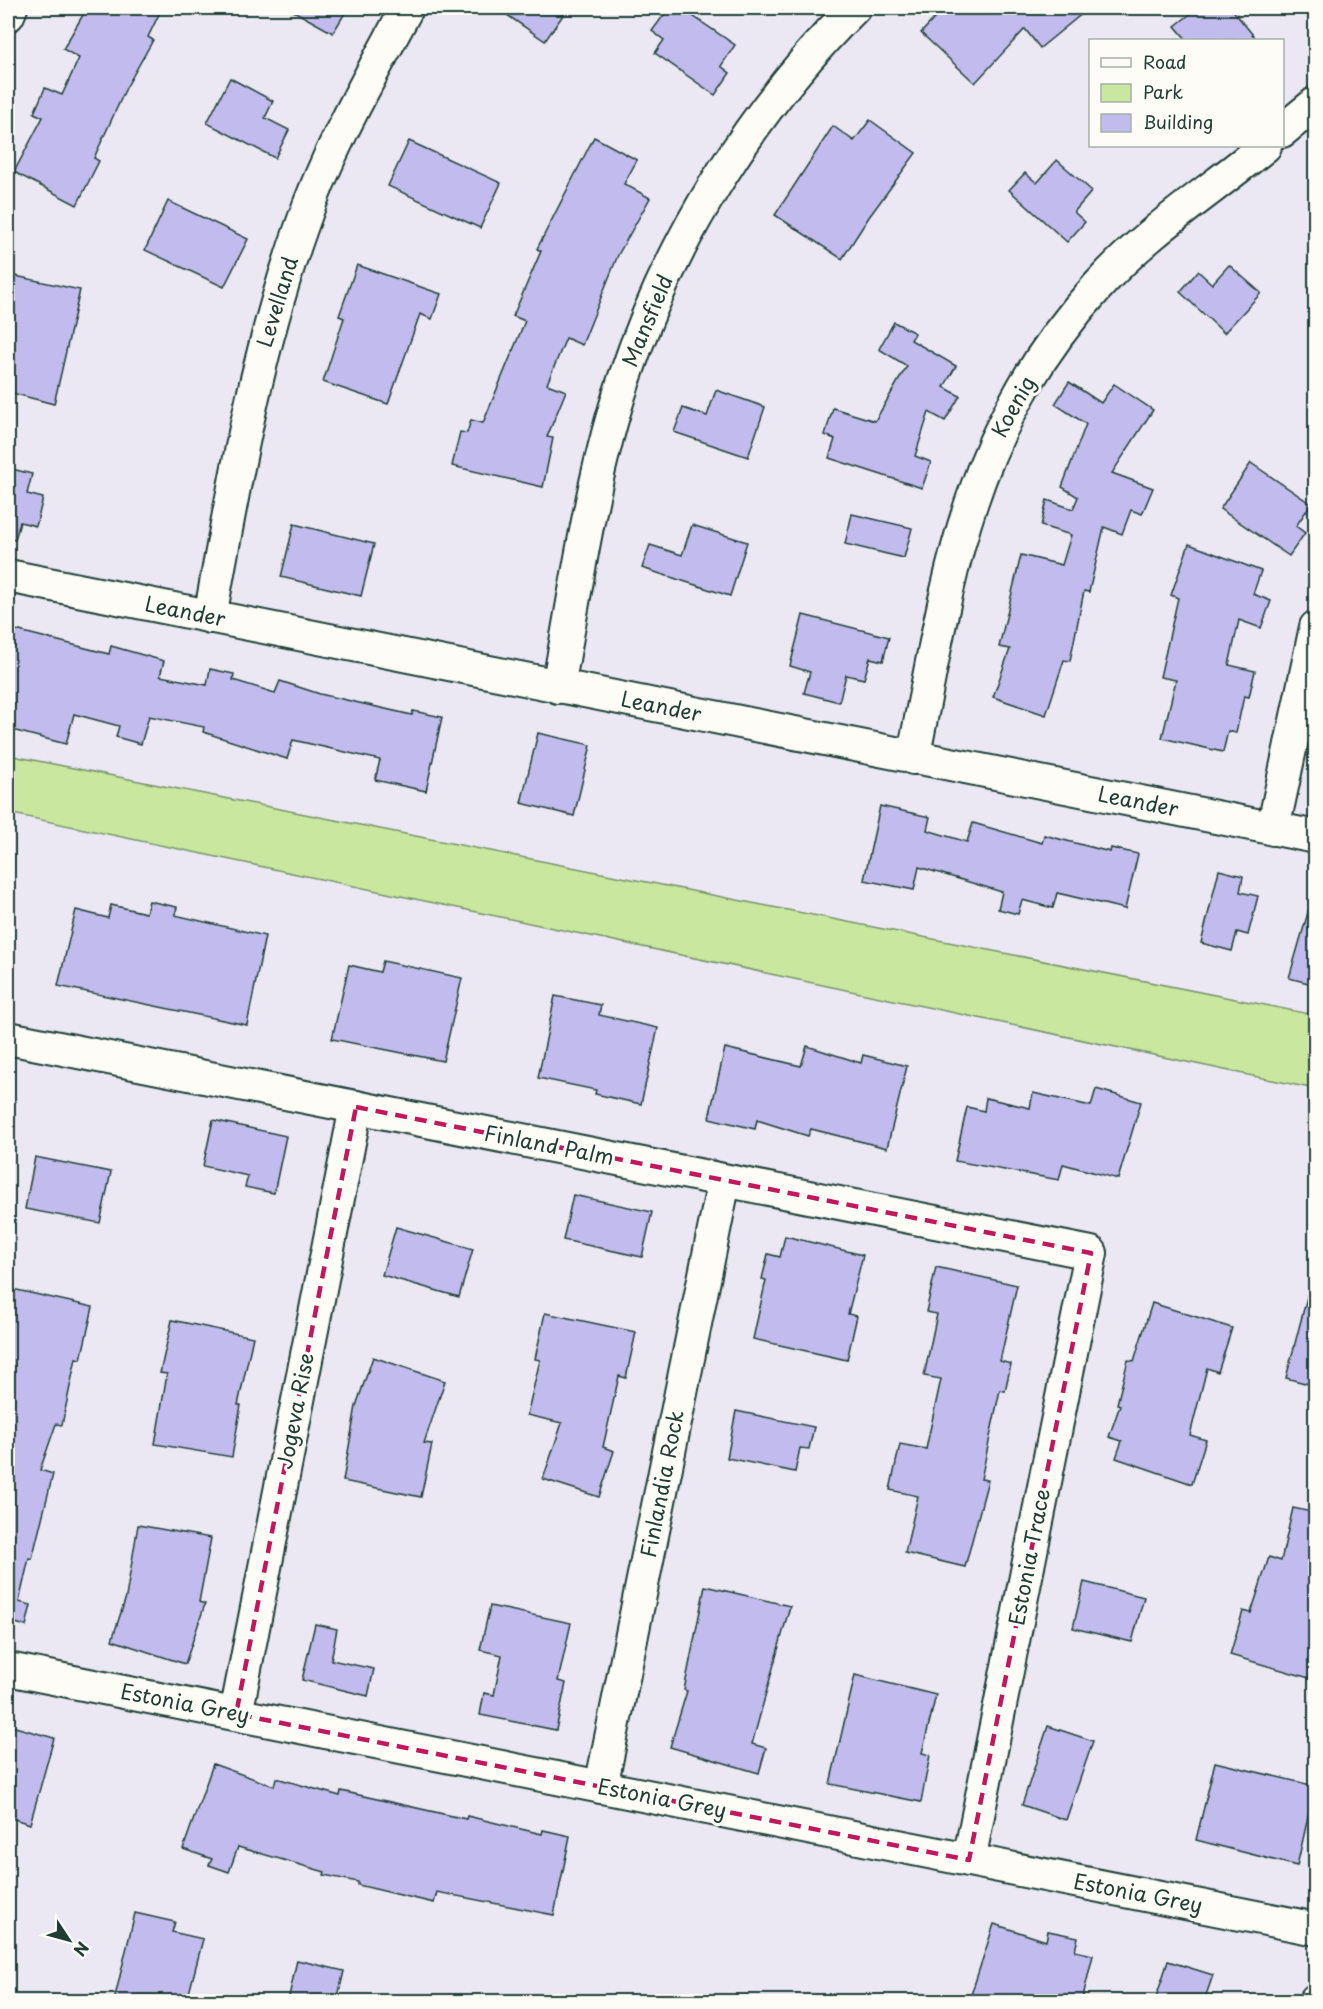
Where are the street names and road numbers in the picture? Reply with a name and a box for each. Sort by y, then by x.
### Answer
street label: Levelland [247,252,305,351]
street label: Mansfield [612,269,680,371]
street label: Koenig [982,369,1042,443]
street label: Leander [142,587,229,634]
street label: Leander [618,682,705,729]
street label: Leander [1095,777,1182,824]
street label: Finland Palm [482,1116,617,1172]
street label: Jogeva Rise [267,1350,321,1472]
street label: Finlandia Rock [631,1407,691,1560]
street label: Estonia Trace [999,1485,1057,1628]
street label: Estonia Grey [118,1674,253,1730]
street label: Estonia Grey [595,1769,730,1825]
street label: Estonia Grey [1071,1864,1206,1920]

